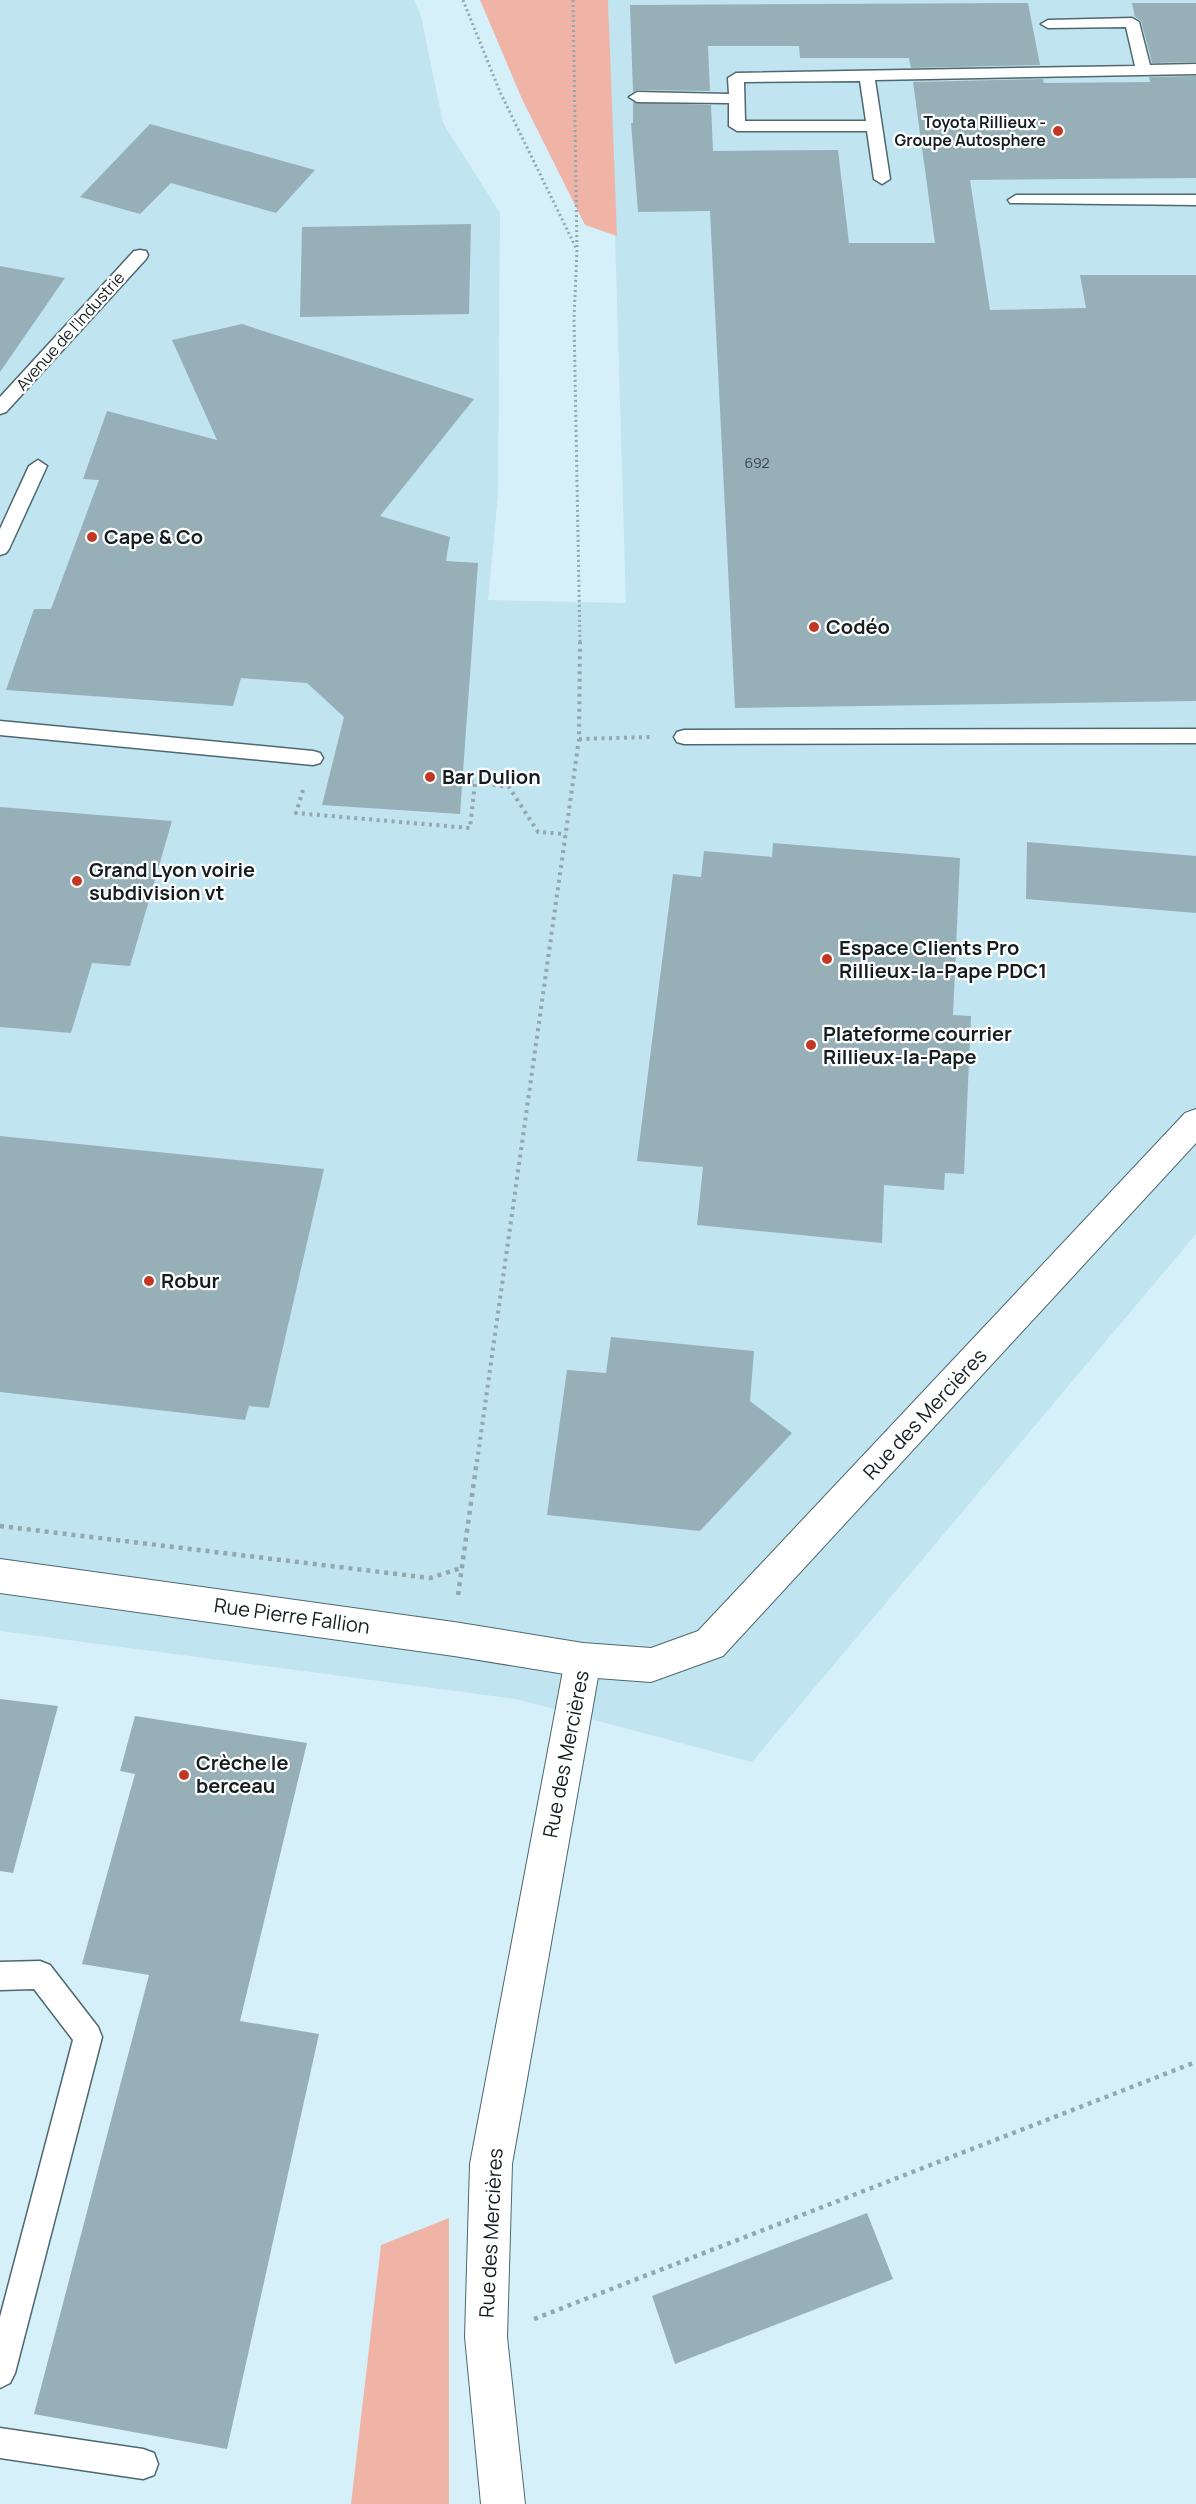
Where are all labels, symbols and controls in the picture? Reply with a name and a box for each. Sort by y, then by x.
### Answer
place label: Toyota Rillieux - Groupe Autosphere [895,111,1046,151]
marker: Toyota Rillieux - Groupe Autosphere [1051,124,1065,138]
street label: Avenue de l'Industrie [11,267,129,395]
house number: 692 [744,453,770,472]
place label: Cape & Co [104,523,203,550]
marker: Cape & Co [85,530,99,544]
place label: Codéo [826,613,890,640]
marker: Codéo [807,620,821,634]
place label: Bar Dulion [442,763,541,790]
marker: Bar Dulion [423,770,437,784]
place label: Grand Lyon voirie subdivision vt [89,856,255,906]
marker: Grand Lyon voirie subdivision vt [70,874,84,888]
place label: Espace Clients Pro Rillieux-la-Pape PDC1 [839,934,1047,984]
marker: Espace Clients Pro Rillieux-la-Pape PDC1 [820,952,834,966]
place label: Plateforme courrier Rillieux-la-Pape [823,1020,1012,1070]
marker: Plateforme courrier Rillieux-la-Pape [804,1038,818,1052]
place label: Robur [161,1267,219,1294]
marker: Robur [142,1274,156,1288]
street label: Rue des Mercières [857,1342,992,1485]
street label: Rue Pierre Fallion [212,1591,372,1640]
street label: Rue des Mercières [536,1668,595,1840]
place label: Crèche le berceau [196,1749,289,1799]
marker: Crèche le berceau [177,1768,191,1782]
street label: Rue des Mercières [473,2147,508,2319]

